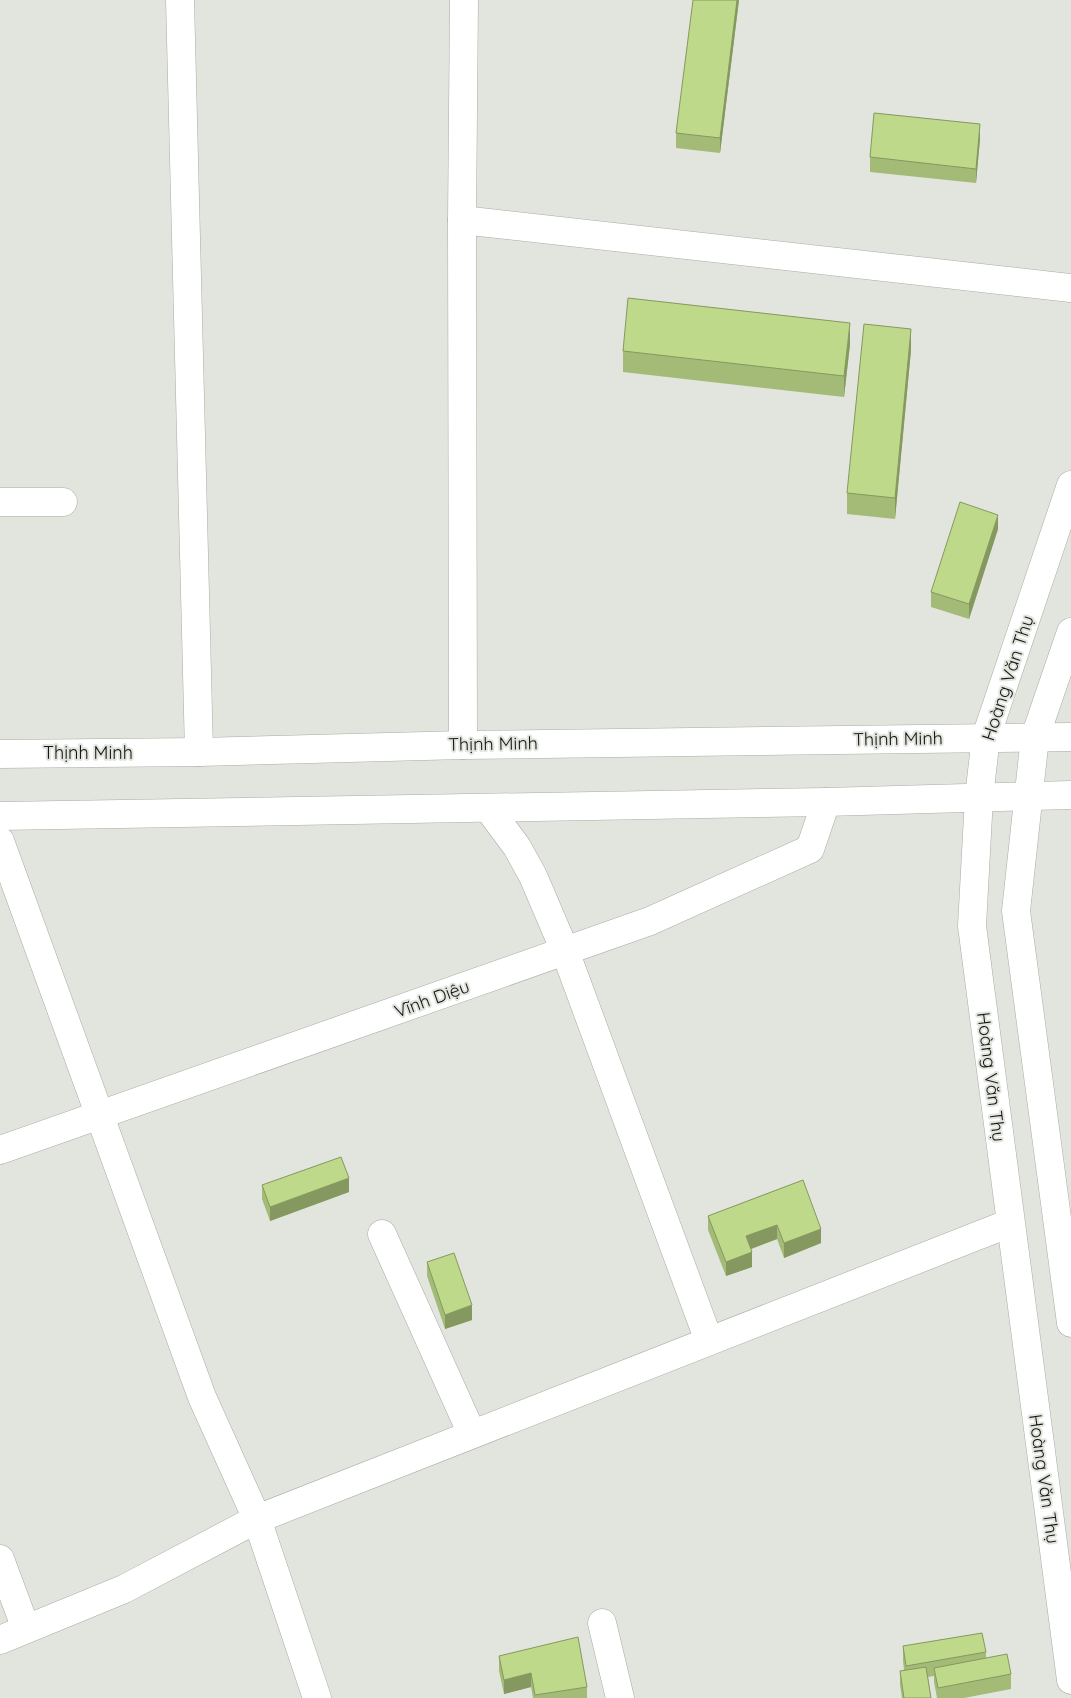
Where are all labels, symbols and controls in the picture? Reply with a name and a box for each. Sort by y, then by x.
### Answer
street label: Hoàng Văn Thụ [976,612,1039,744]
street label: Thịnh Minh [853,726,943,751]
street label: Thịnh Minh [448,731,538,756]
street label: Thịnh Minh [43,741,133,764]
street label: Vĩnh Diệu [391,974,473,1023]
street label: Hoàng Văn Thụ [972,1011,1011,1143]
street label: Hoàng Văn Thụ [1024,1413,1065,1545]

